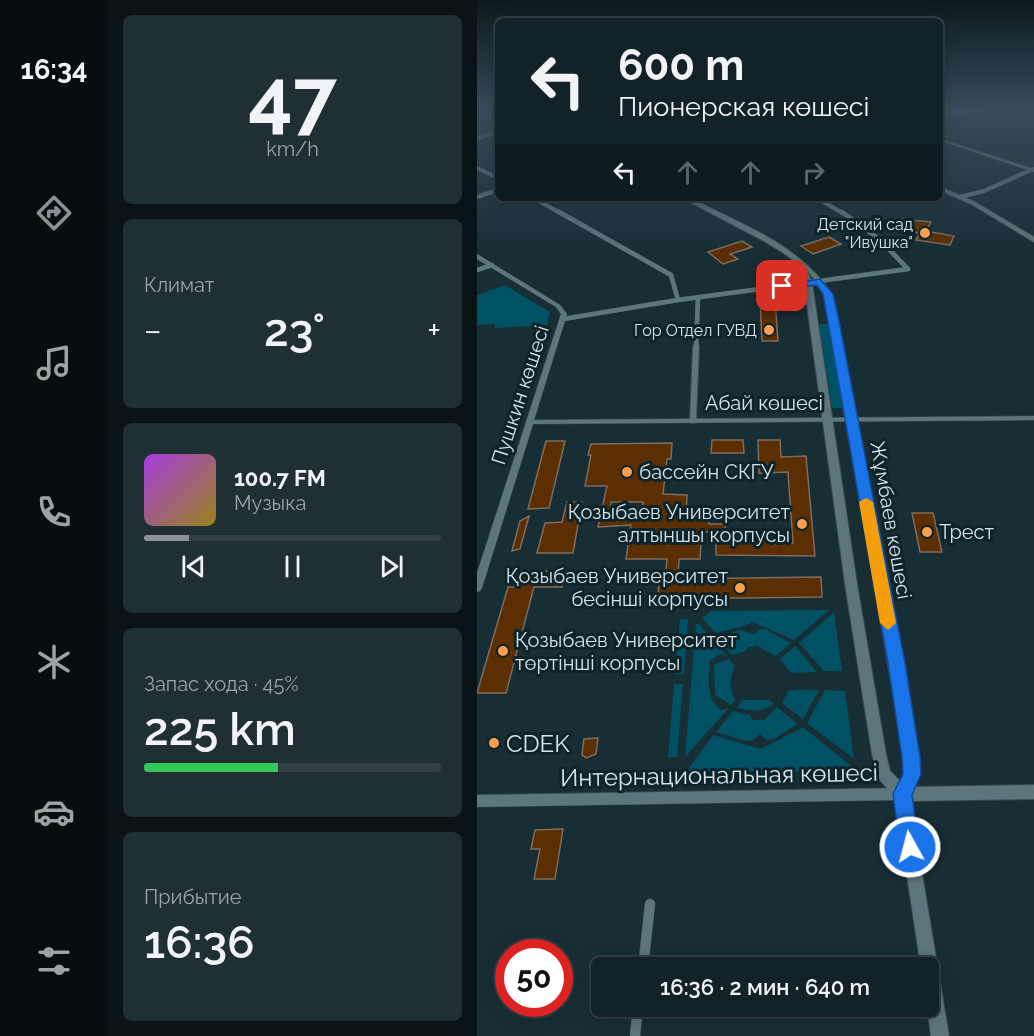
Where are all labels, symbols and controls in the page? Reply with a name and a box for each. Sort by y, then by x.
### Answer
text: 600 m [618,41,744,90]
icon: left [519,42,597,120]
text: 47 [248,52,337,143]
text: 16:34 [21,54,87,85]
text: Пионерская көшесі [618,91,869,122]
text: km/h [266,137,319,161]
icon: left [608,156,641,189]
icon: ahead [671,156,704,189]
icon: ahead [734,156,767,189]
icon: right [797,156,830,189]
icon: directions [33,192,75,234]
place label: Детский сад "Ивушка" [817,215,913,252]
marker: Детский сад "Ивушка" [918,226,932,240]
pin [756,260,807,311]
icon: arrive [765,269,798,302]
text: Климат [144,273,214,297]
text: 23° [264,304,325,357]
text: − [144,311,162,350]
text: + [427,311,441,350]
place label: Гор Отдел ГУВД [634,321,757,340]
street label: Пушкин көшесі [486,322,554,468]
marker: Гор Отдел ГУВД [762,323,776,337]
icon: music [33,342,75,384]
street label: Абай көшесі [705,391,823,415]
street label: Жұмбаев көшесі [865,439,917,601]
place label: бассейн СКГУ [639,460,774,484]
text: 100.7 FM [234,465,326,491]
marker: бассейн СКГУ [620,465,634,479]
icon: phone [33,491,75,533]
text: Музыка [234,491,306,515]
place label: Қозыбаев Университет алтыншы корпусы [568,500,790,547]
marker: Қозыбаев Университет алтыншы корпусы [795,517,809,531]
place label: Трест [939,520,994,544]
marker: Трест [920,525,934,539]
icon: previous [177,550,210,583]
icon: pause [276,550,309,583]
icon: next [375,550,408,583]
place label: Қозыбаев Университет бесінші корпусы [506,564,728,611]
marker: Қозыбаев Университет бесінші корпусы [733,581,747,595]
place label: Қозыбаев Университет төртінші корпусы [515,628,738,675]
icon: climate [33,641,75,683]
marker: Қозыбаев Университет төртінші корпусы [496,644,510,658]
text: Запас хода · 45% [144,672,299,696]
text: 225 km [144,703,296,756]
place label: CDEK [506,729,570,758]
marker: CDEK [487,736,501,750]
street label: Интернациональная көшесі [560,758,878,792]
icon: car [33,791,75,833]
position arrow [878,815,942,879]
text: Прибытие [144,885,241,909]
text: 16:36 [144,916,255,969]
speed limit sign: 50 [495,939,573,1017]
icon: filters [33,940,75,982]
text: 16:36 · 2 мин · 640 m [660,974,870,1000]

